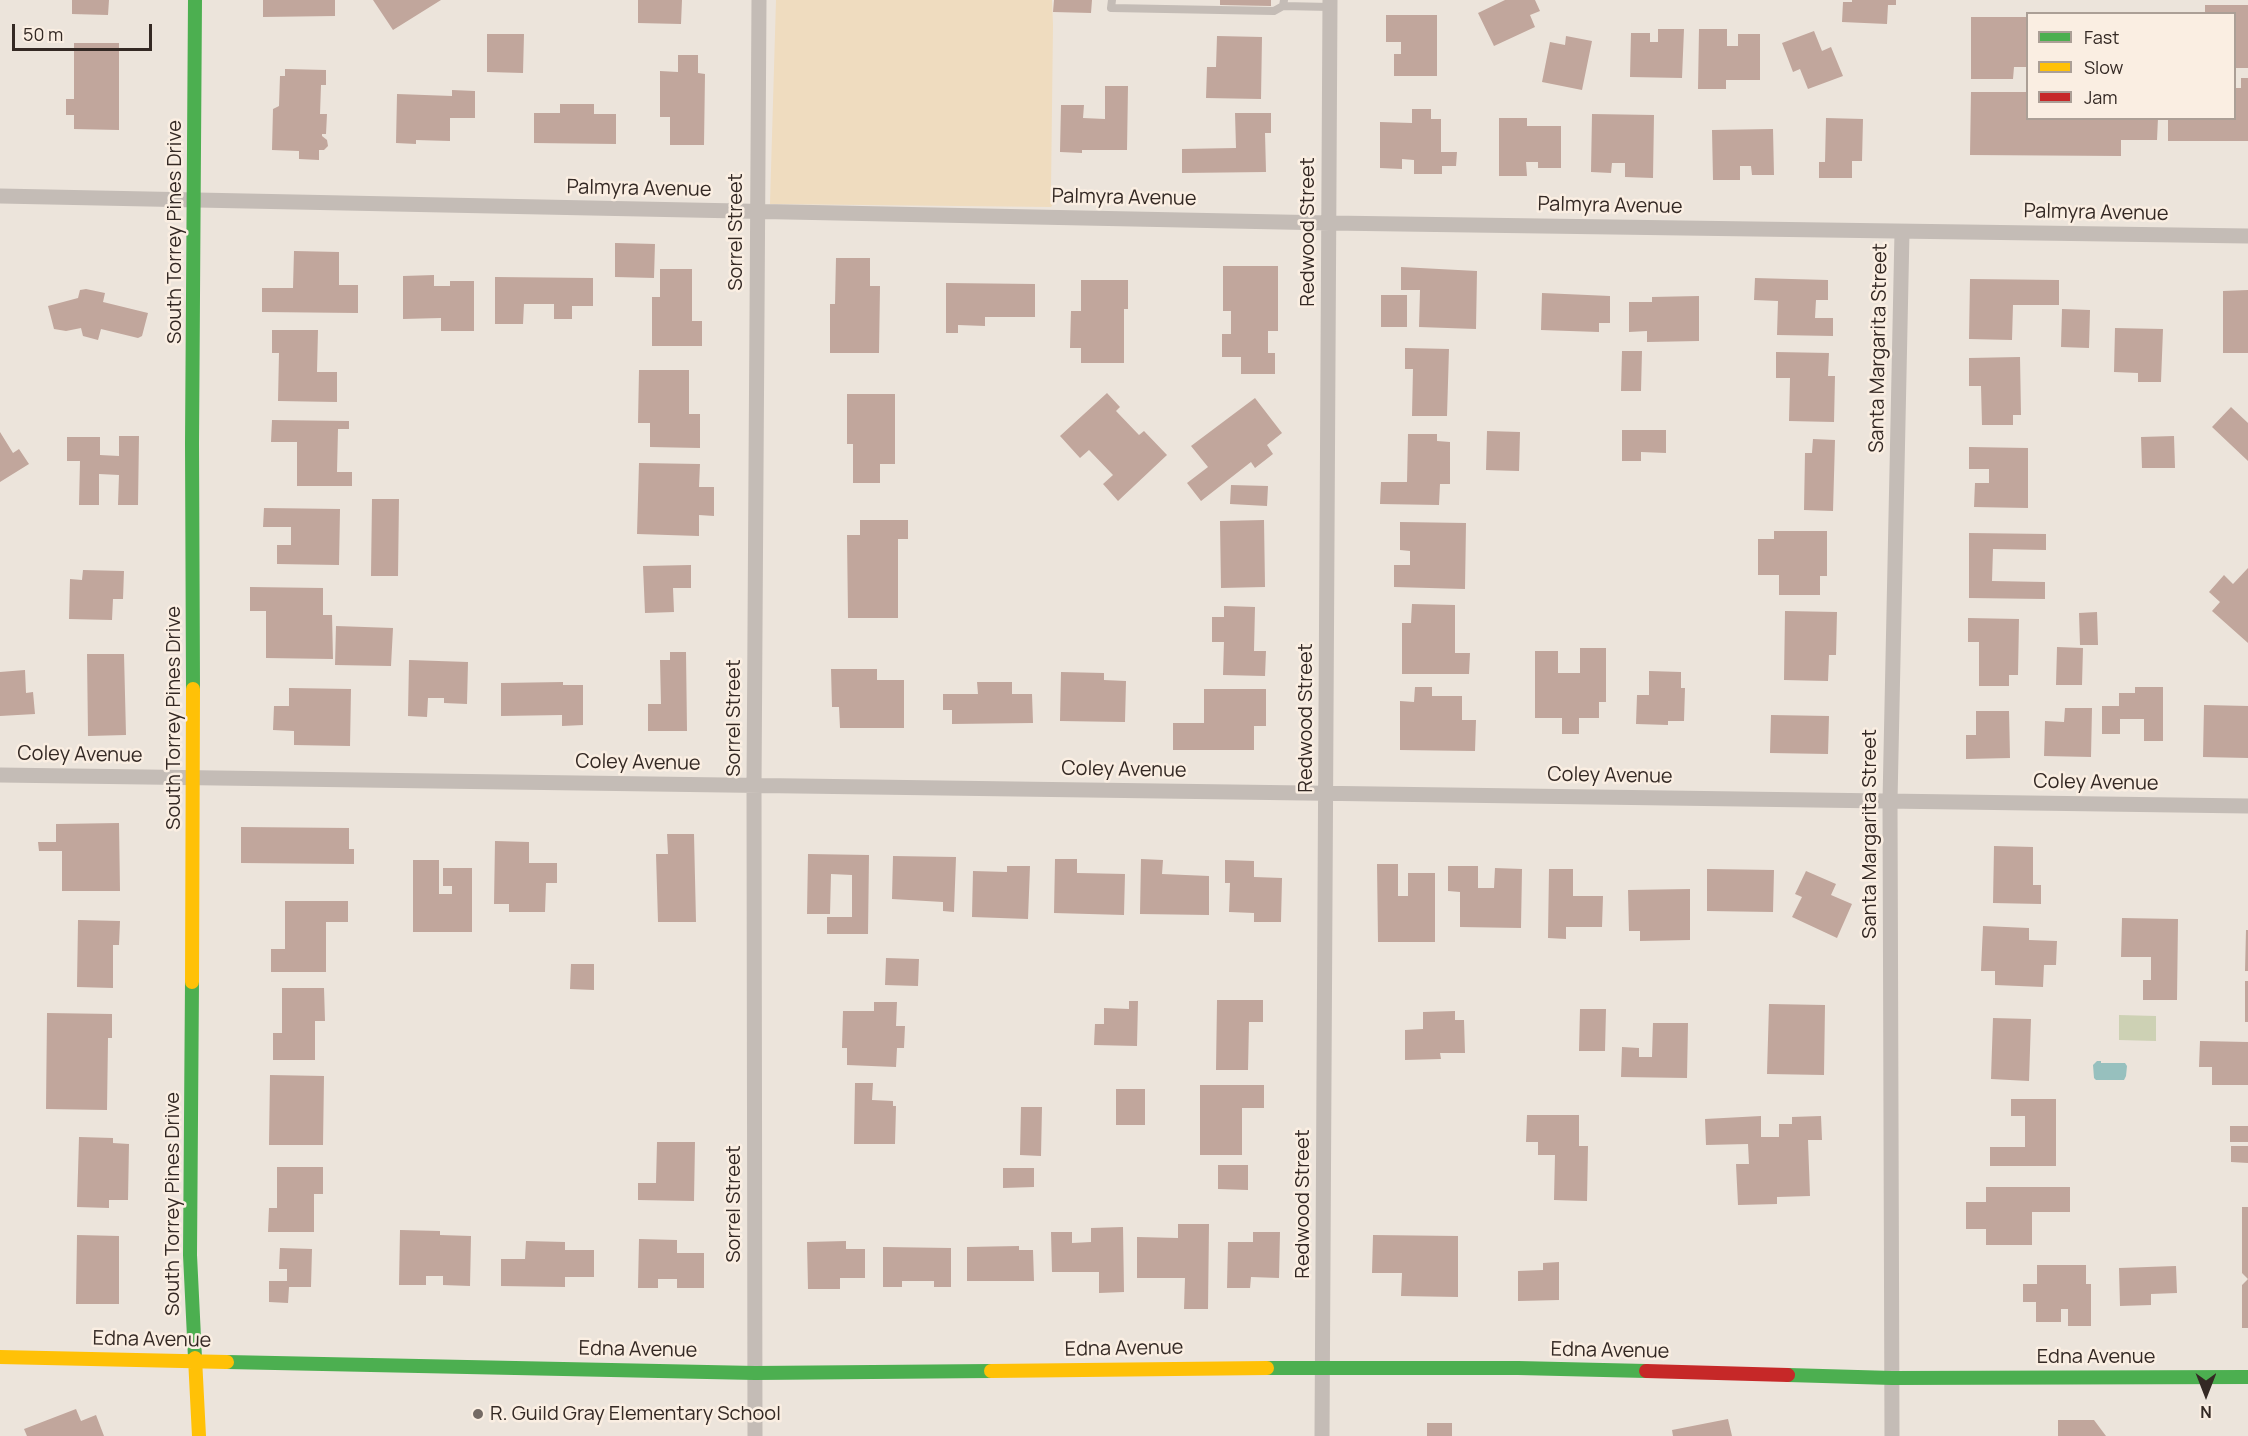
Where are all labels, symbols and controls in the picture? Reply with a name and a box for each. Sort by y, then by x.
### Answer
scale bar [15,12,154,50]
legend [2026,12,2236,120]
text: 50 m [23,22,63,46]
text: Fast [2084,25,2119,49]
text: Slow [2084,55,2123,79]
text: Jam [2084,85,2118,109]
street label: South Torrey Pines Drive [163,120,187,344]
street label: Redwood Street [1296,157,1320,307]
street label: Sorrel Street [724,173,748,291]
street label: Palmyra Avenue [566,176,712,202]
street label: Palmyra Avenue [1051,185,1197,211]
street label: Palmyra Avenue [1537,193,1683,219]
street label: Palmyra Avenue [2023,200,2169,226]
street label: Santa Margarita Street [1865,243,1893,453]
street label: South Torrey Pines Drive [162,606,186,830]
street label: Redwood Street [1294,643,1318,793]
street label: Sorrel Street [722,659,746,777]
street label: Santa Margarita Street [1858,729,1882,939]
street label: Coley Avenue [17,742,143,768]
street label: Coley Avenue [575,750,701,776]
street label: Coley Avenue [1061,757,1187,783]
street label: Coley Avenue [1547,763,1673,789]
street label: Coley Avenue [2033,770,2159,796]
street label: South Torrey Pines Drive [161,1092,185,1316]
street label: Redwood Street [1291,1129,1315,1279]
street label: Sorrel Street [722,1145,746,1263]
street label: Edna Avenue [92,1327,212,1353]
street label: Edna Avenue [1064,1336,1184,1362]
street label: Edna Avenue [578,1337,698,1363]
street label: Edna Avenue [1550,1338,1670,1364]
street label: Edna Avenue [2037,1345,2155,1369]
north arrow [2176,1364,2236,1424]
text: N [2200,1401,2212,1423]
place label: R. Guild Gray Elementary School [490,1402,781,1426]
marker: R. Guild Gray Elementary School [471,1407,485,1421]

